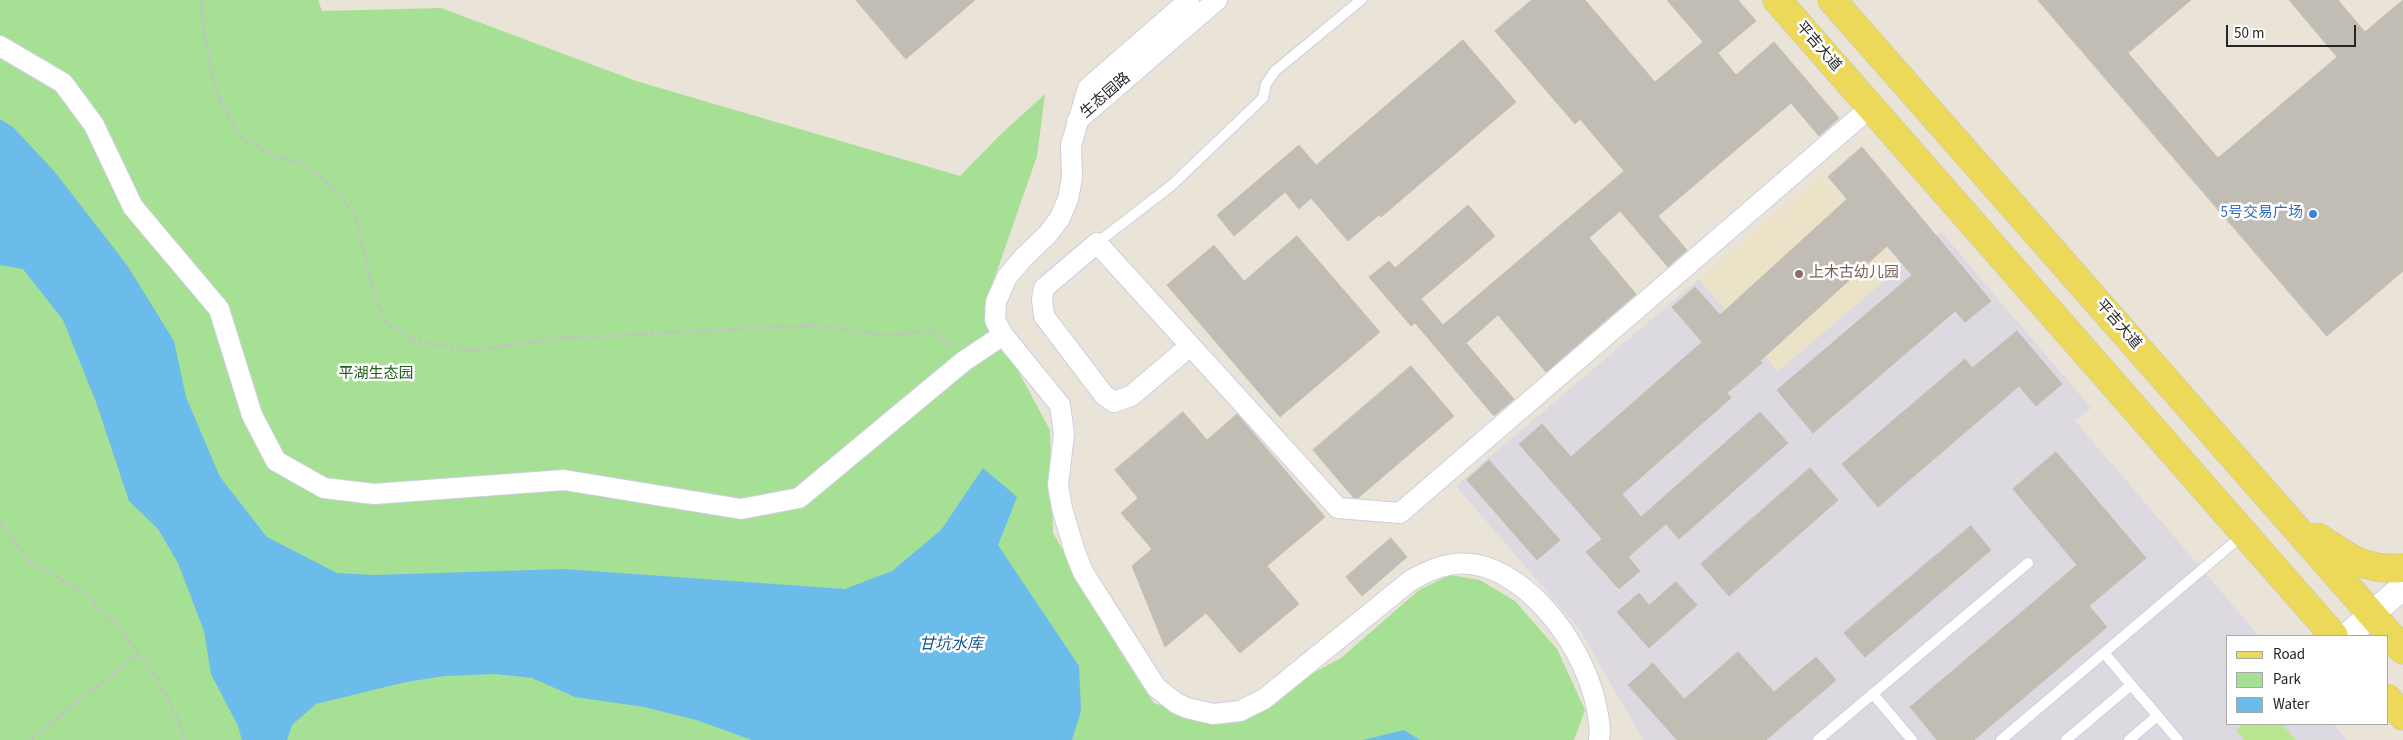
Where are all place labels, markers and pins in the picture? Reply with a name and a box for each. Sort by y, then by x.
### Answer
place label: 5号交易广场 [2221,205,2303,223]
marker: 5号交易广场 [2307,208,2319,220]
place label: 上木古幼儿园 [1809,265,1899,283]
marker: 上木古幼儿园 [1793,268,1805,280]

